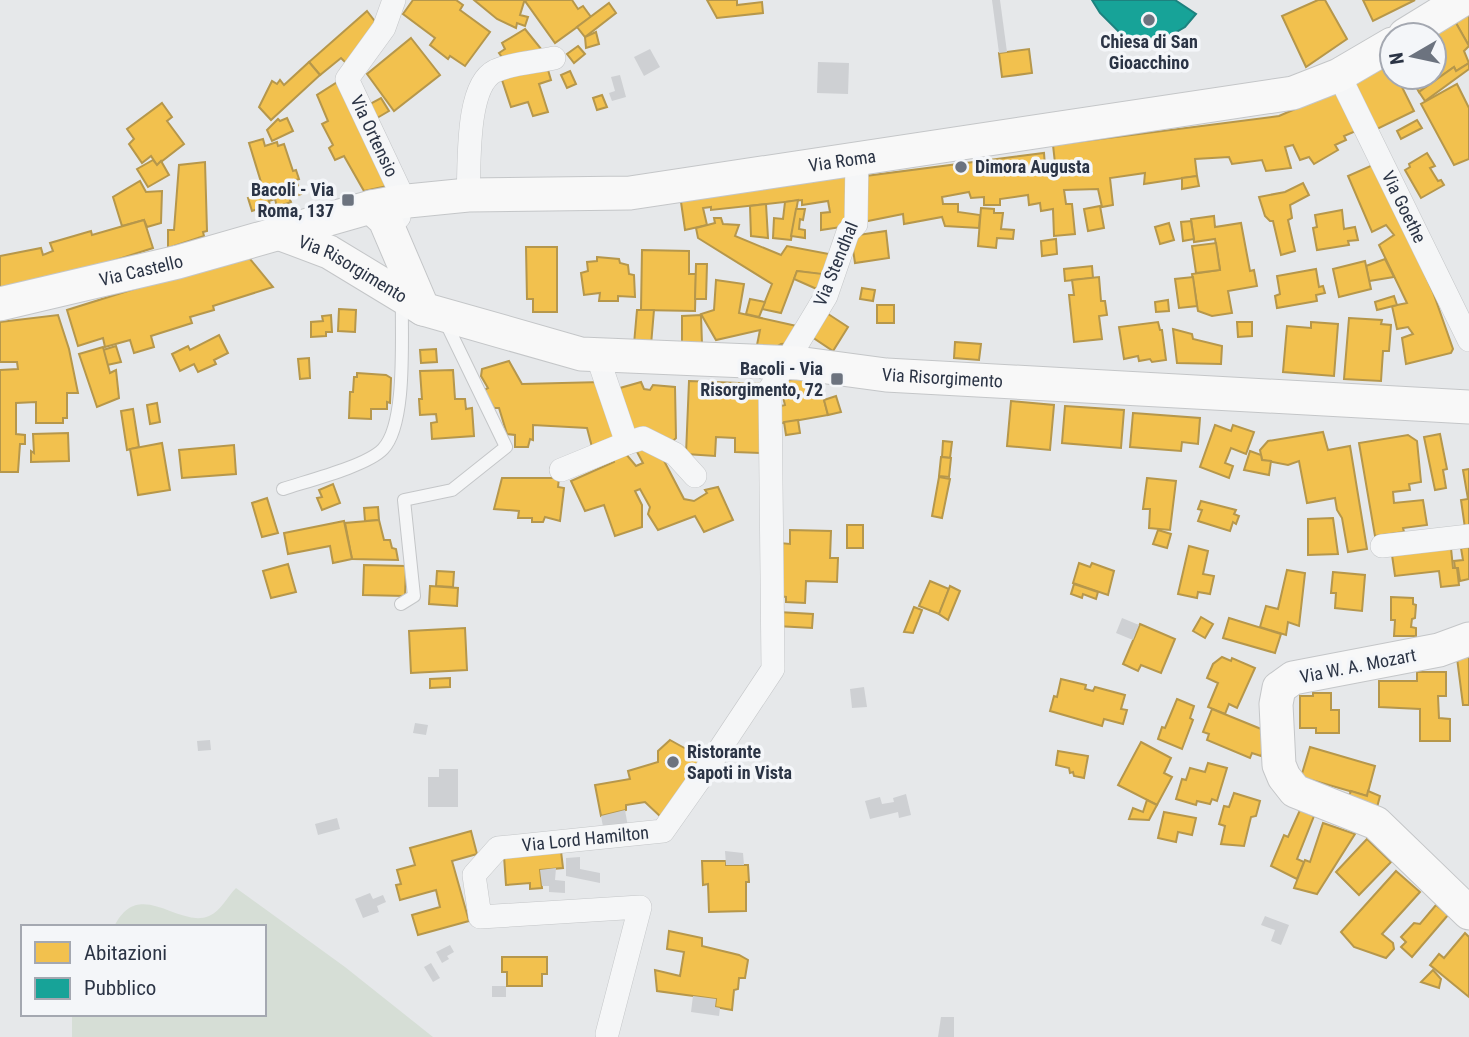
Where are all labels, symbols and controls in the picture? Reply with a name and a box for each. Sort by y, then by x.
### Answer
marker: Chiesa di San Gioacchino [1141,12,1157,28]
north arrow [1378,21,1448,91]
place label: Chiesa di San Gioacchino [1100,31,1198,73]
text: N [1384,51,1409,66]
street label: Via Ortensio [346,92,403,180]
street label: Via Roma [807,145,877,176]
place label: Dimora Augusta [975,156,1090,177]
marker: Dimora Augusta [953,159,969,175]
street label: Via Goethe [1378,167,1431,246]
place label: Bacoli - Via Roma, 137 [251,179,334,221]
marker: Bacoli - Via Roma, 137 [340,192,356,208]
street label: Via Stendhal [809,219,862,309]
street label: Via Risorgimento [296,231,411,307]
street label: Via Castello [97,250,185,290]
place label: Bacoli - Via Risorgimento, 72 [700,358,823,400]
street label: Via Risorgimento [881,364,1004,391]
marker: Bacoli - Via Risorgimento, 72 [829,371,845,387]
street label: Via W. A. Mozart [1298,644,1418,687]
place label: Ristorante Sapoti in Vista [687,741,792,783]
marker: Ristorante Sapoti in Vista [665,754,681,770]
street label: Via Lord Hamilton [521,822,650,855]
legend [21,925,266,1016]
text: Abitazioni [84,941,167,965]
text: Pubblico [84,976,156,1000]

